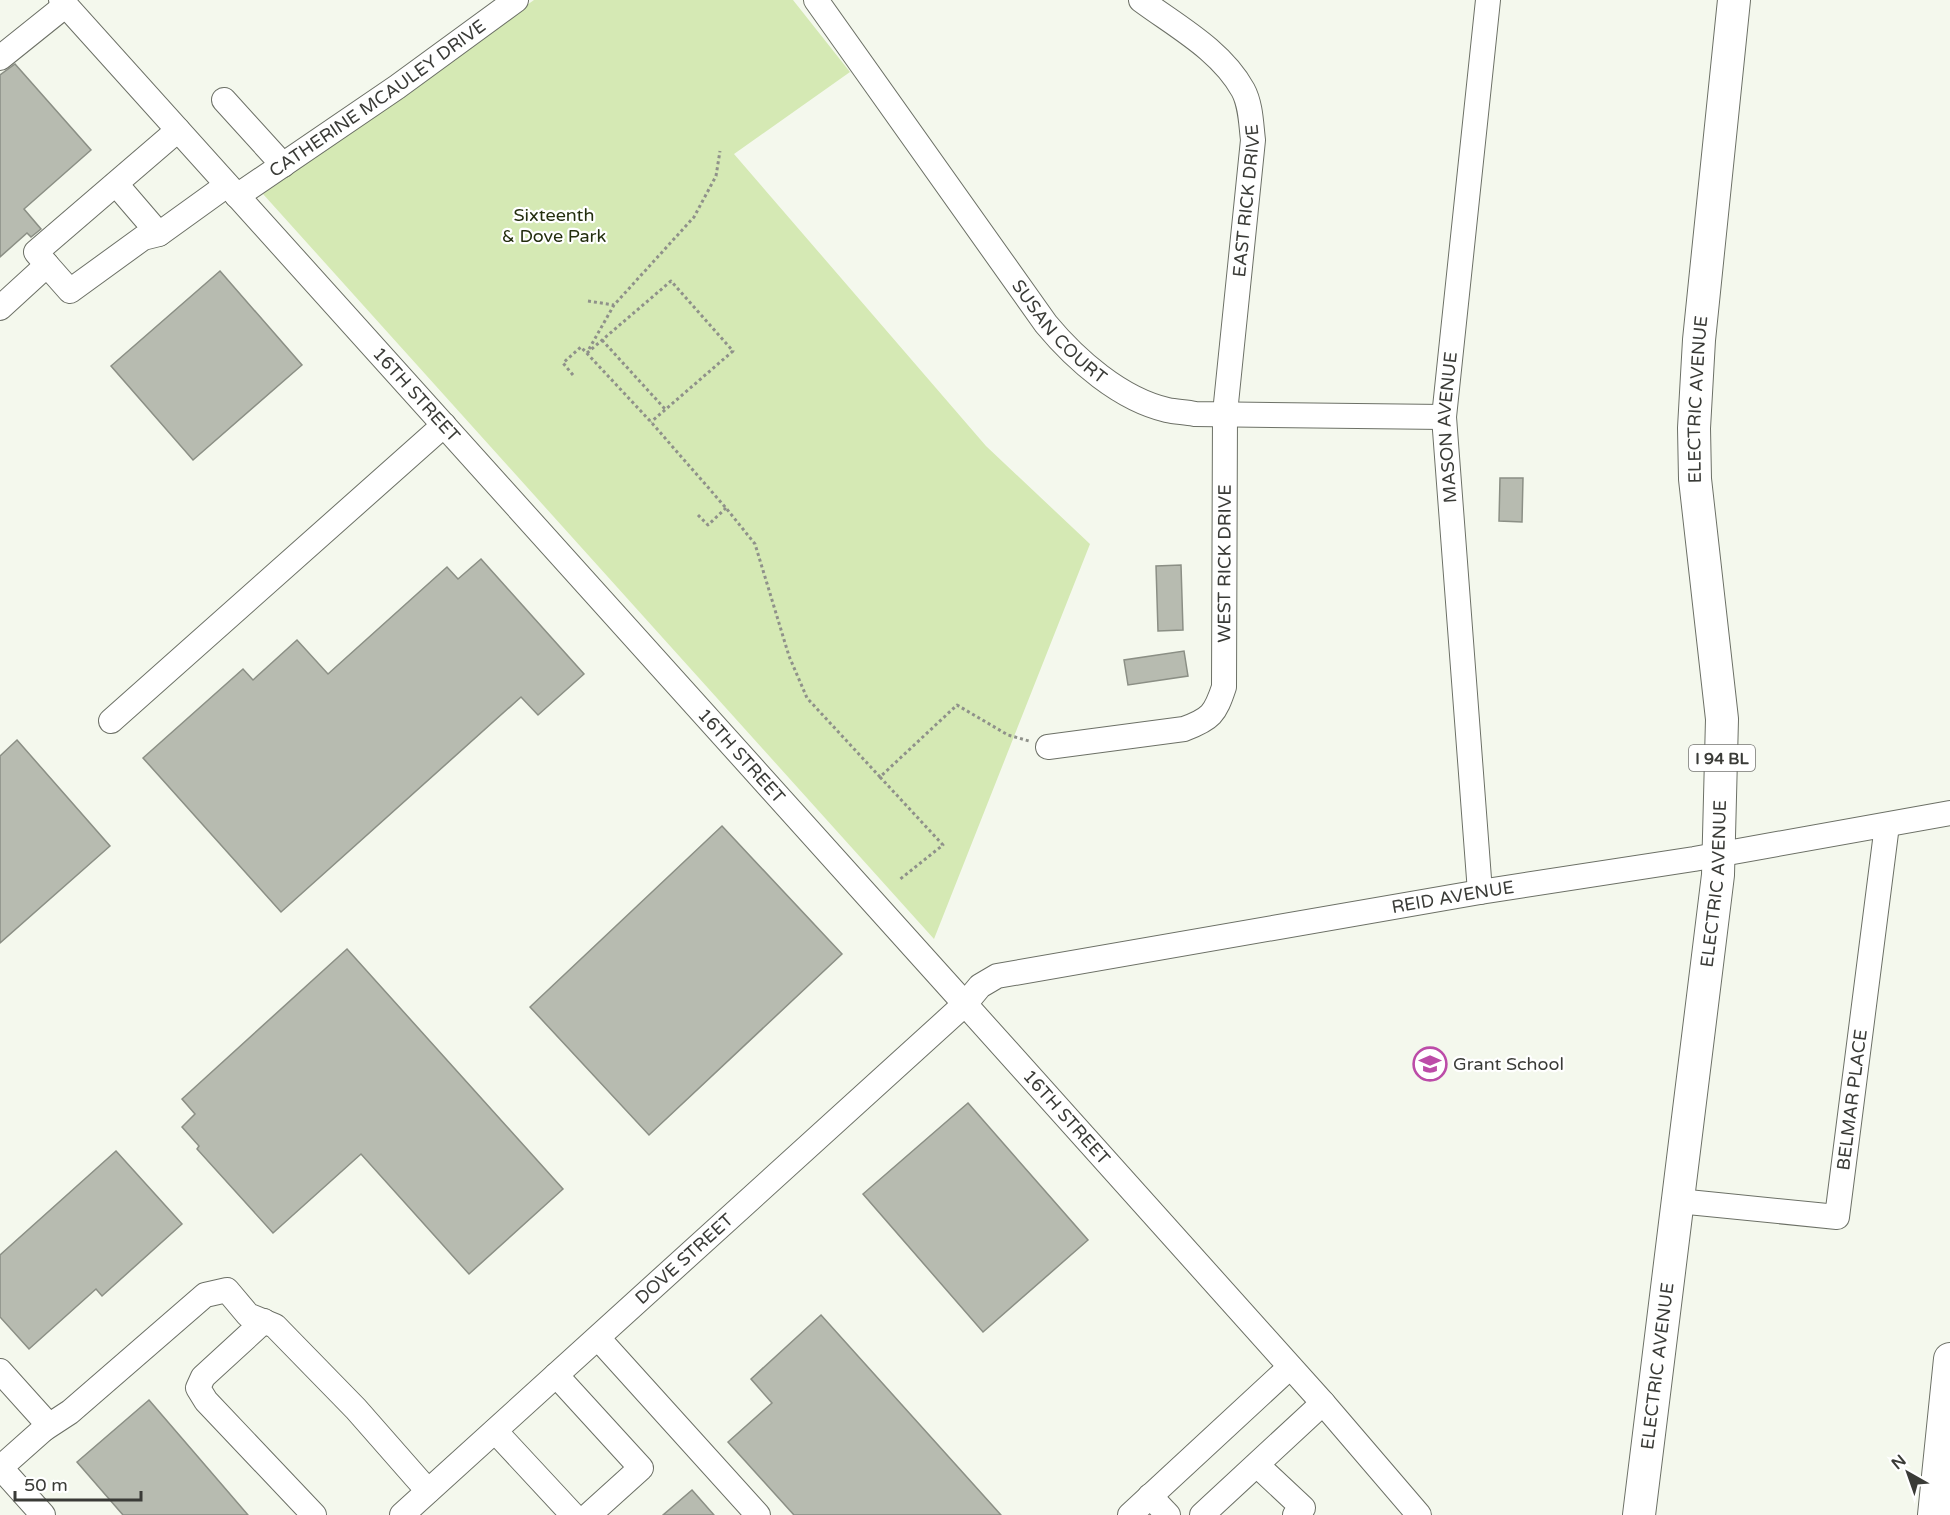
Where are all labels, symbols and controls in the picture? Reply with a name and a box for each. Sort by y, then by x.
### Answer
street label: CATHERINE MCAULEY DRIVE [265,15,490,182]
street label: EAST RICK DRIVE [1228,123,1264,278]
park label: Sixteenth & Dove Park [502,204,606,247]
street label: SUSAN COURT [1007,275,1111,389]
street label: ELECTRIC AVENUE [1683,315,1712,484]
street label: 16TH STREET [368,343,465,447]
street label: MASON AVENUE [1433,351,1462,504]
street label: WEST RICK DRIVE [1213,484,1236,643]
street label: 16TH STREET [693,704,790,808]
road number: I 94 BL [1689,745,1755,771]
street label: ELECTRIC AVENUE [1696,800,1731,969]
street label: REID AVENUE [1390,876,1516,918]
street label: BELMAR PLACE [1832,1028,1872,1172]
school or university icon: Grant School [1412,1046,1448,1082]
place label: Grant School [1453,1053,1564,1075]
street label: 16TH STREET [1018,1065,1115,1169]
street label: DOVE STREET [631,1209,738,1309]
street label: ELECTRIC AVENUE [1636,1281,1679,1451]
north arrow [1878,1443,1938,1503]
text: N [1888,1450,1910,1474]
scale bar [15,1464,141,1502]
text: 50 m [24,1474,68,1496]

